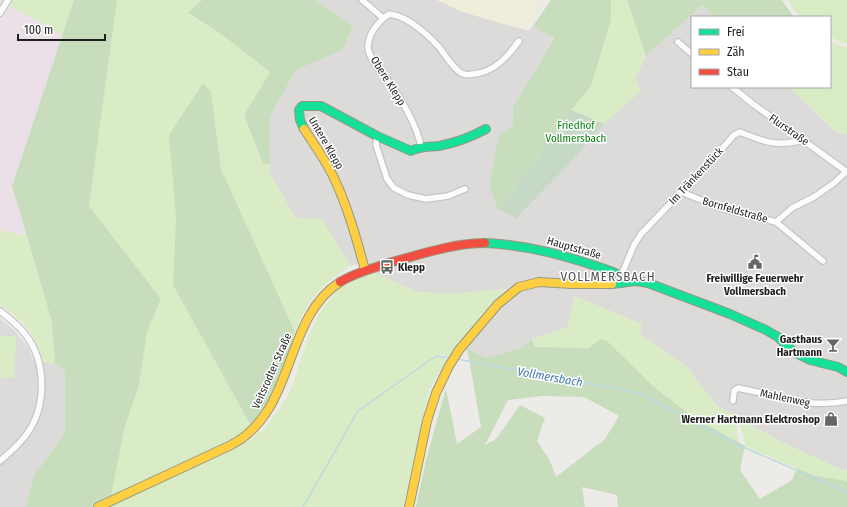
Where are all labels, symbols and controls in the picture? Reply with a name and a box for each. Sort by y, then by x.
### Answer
scale bar [18,16,105,42]
legend [691,16,831,88]
text: 100 m [24,23,53,37]
text: Frei [727,25,745,39]
text: Zäh [727,45,745,59]
street label: Obere Klepp [368,54,408,108]
text: Stau [727,65,749,79]
street label: Flurstraße [767,112,811,148]
street label: Untere Klepp [306,114,346,172]
park label: Friedhof Vollmersbach [546,119,606,145]
street label: Im Tränkenstück [666,144,726,207]
street label: Bornfeldstraße [701,194,769,226]
street label: Hauptstraße [545,234,603,262]
public building icon: Freiwillige Feuerwehr Vollmersbach [747,254,763,270]
bus stop icon: Klepp [379,259,395,275]
place label: Klepp [398,261,425,274]
district label: VOLLMERSBACH [560,269,656,284]
place label: Freiwillige Feuerwehr Vollmersbach [706,272,805,298]
street label: Veitsrodter Straße [249,331,295,411]
place label: Gasthaus Hartmann [777,333,822,359]
bar icon: Gasthaus Hartmann [825,337,841,353]
water label: Vollmersbach [516,364,584,390]
street label: Mahlenweg [759,386,812,410]
shop icon: Werner Hartmann Elektroshop [823,411,839,427]
place label: Werner Hartmann Elektroshop [682,413,820,426]

